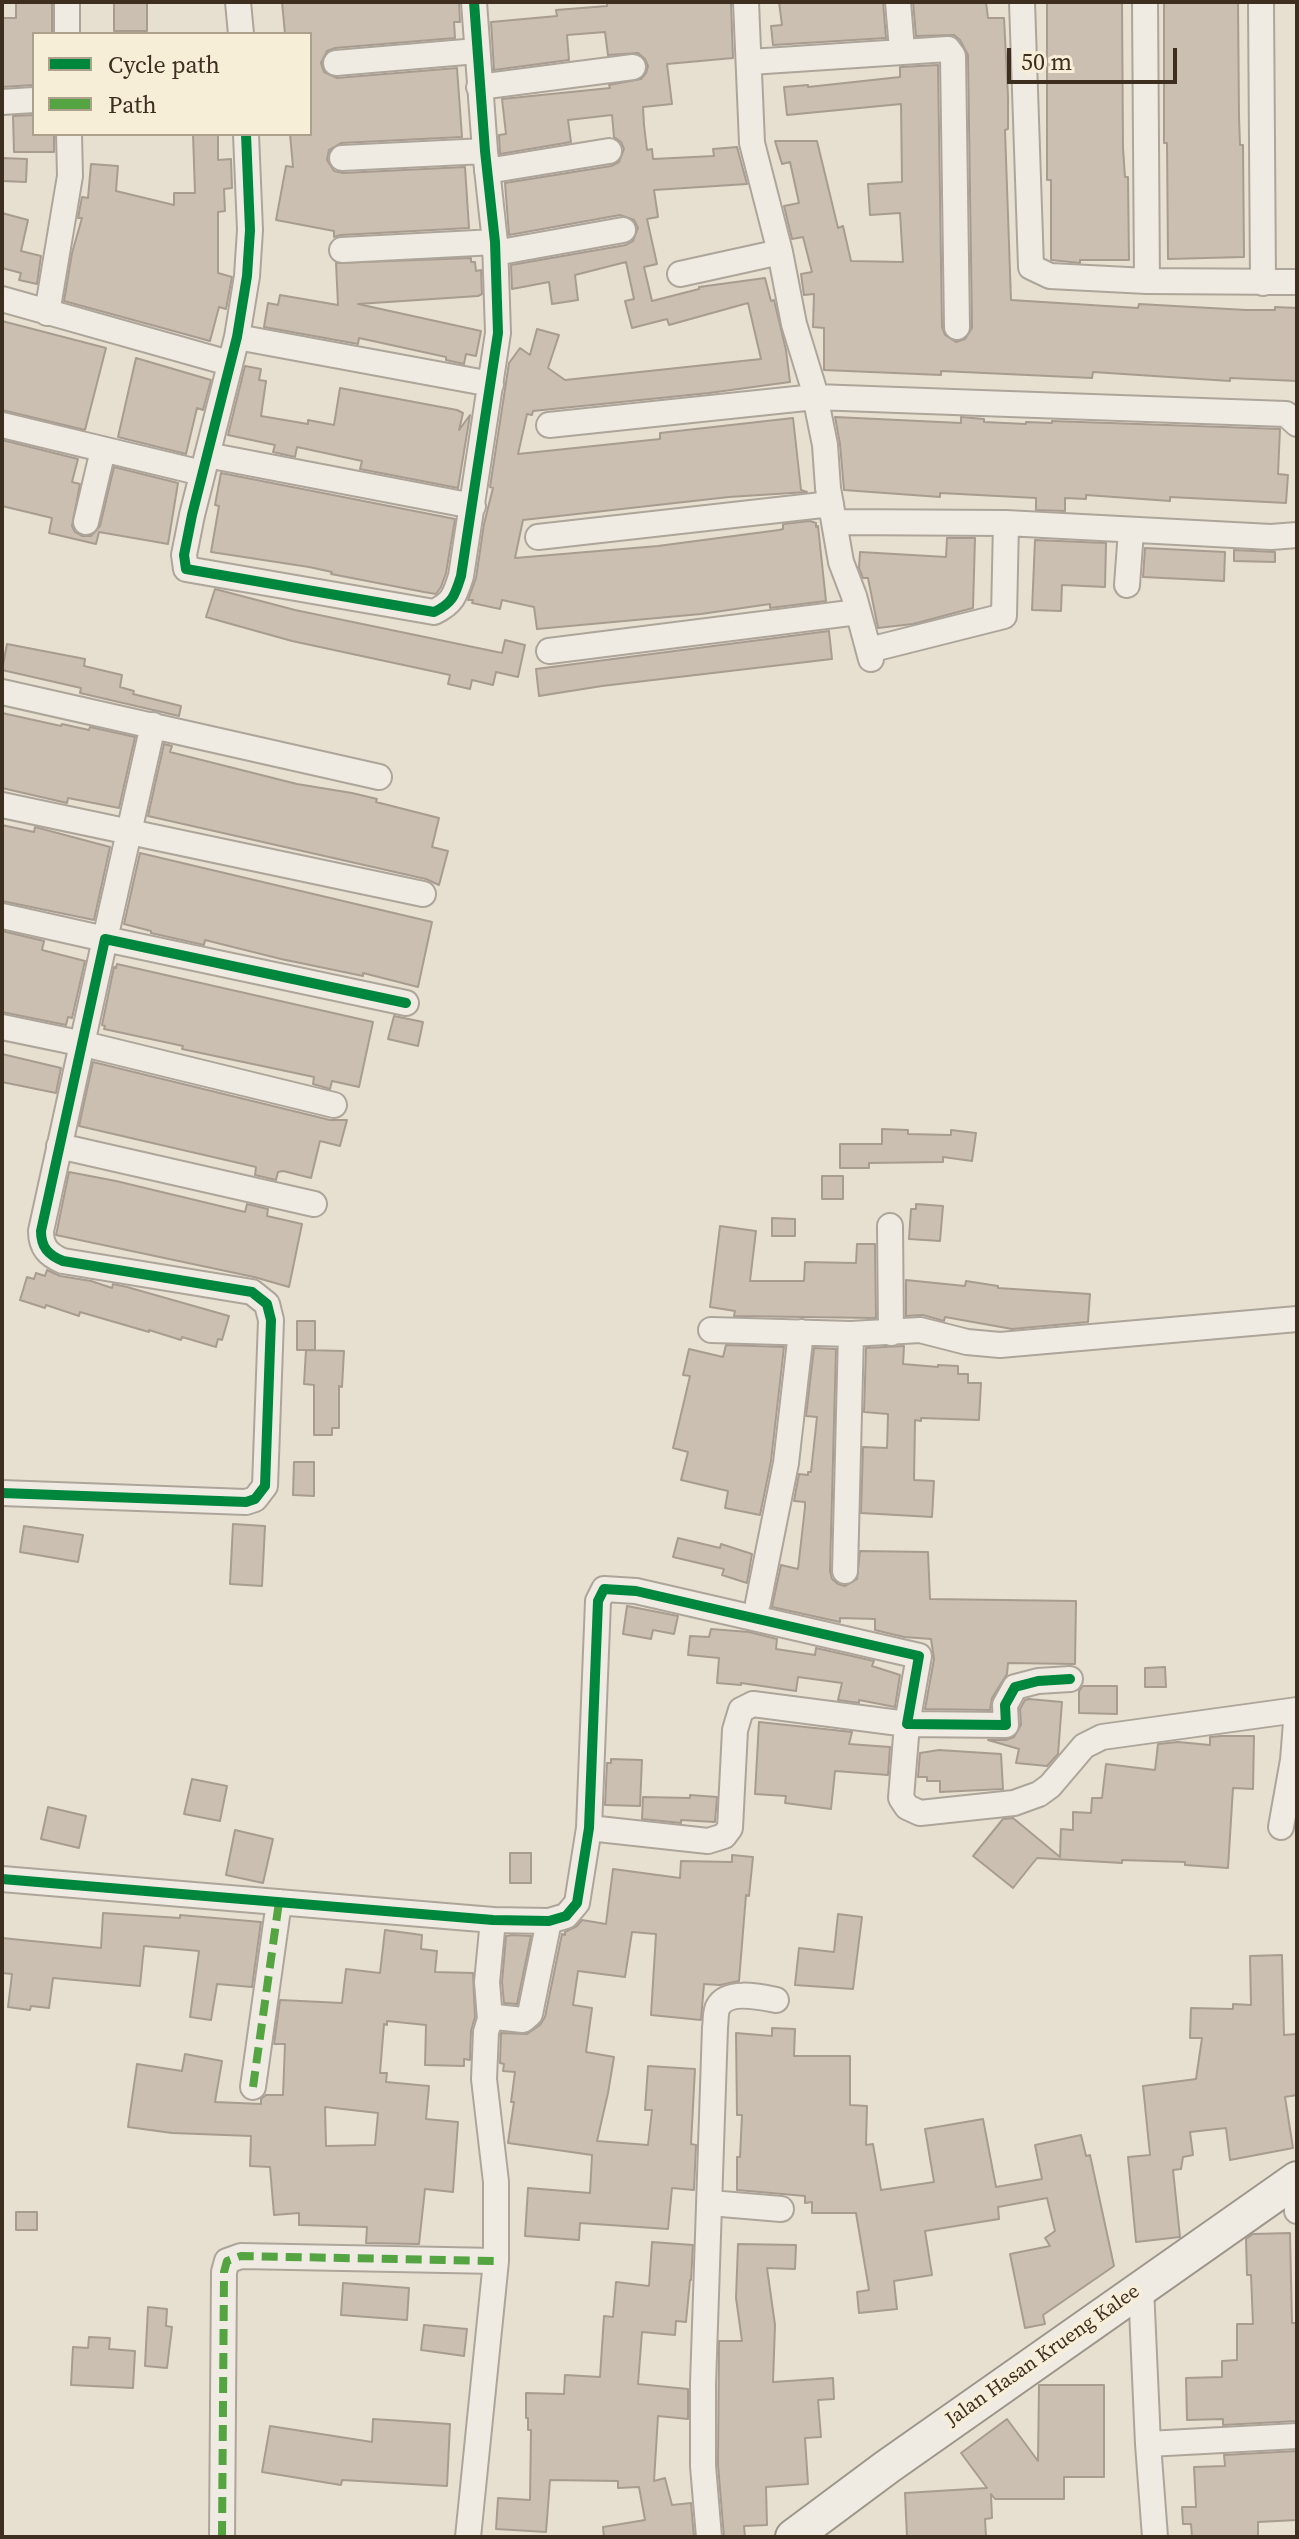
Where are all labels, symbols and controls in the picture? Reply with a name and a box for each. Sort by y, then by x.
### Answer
legend [32,32,312,136]
scale bar [1011,32,1181,82]
text: 50 m [1021,45,1072,78]
text: Cycle path [108,48,220,81]
text: Path [108,88,157,121]
street label: Jalan Hasan Krueng Kalee [941,2280,1145,2432]

